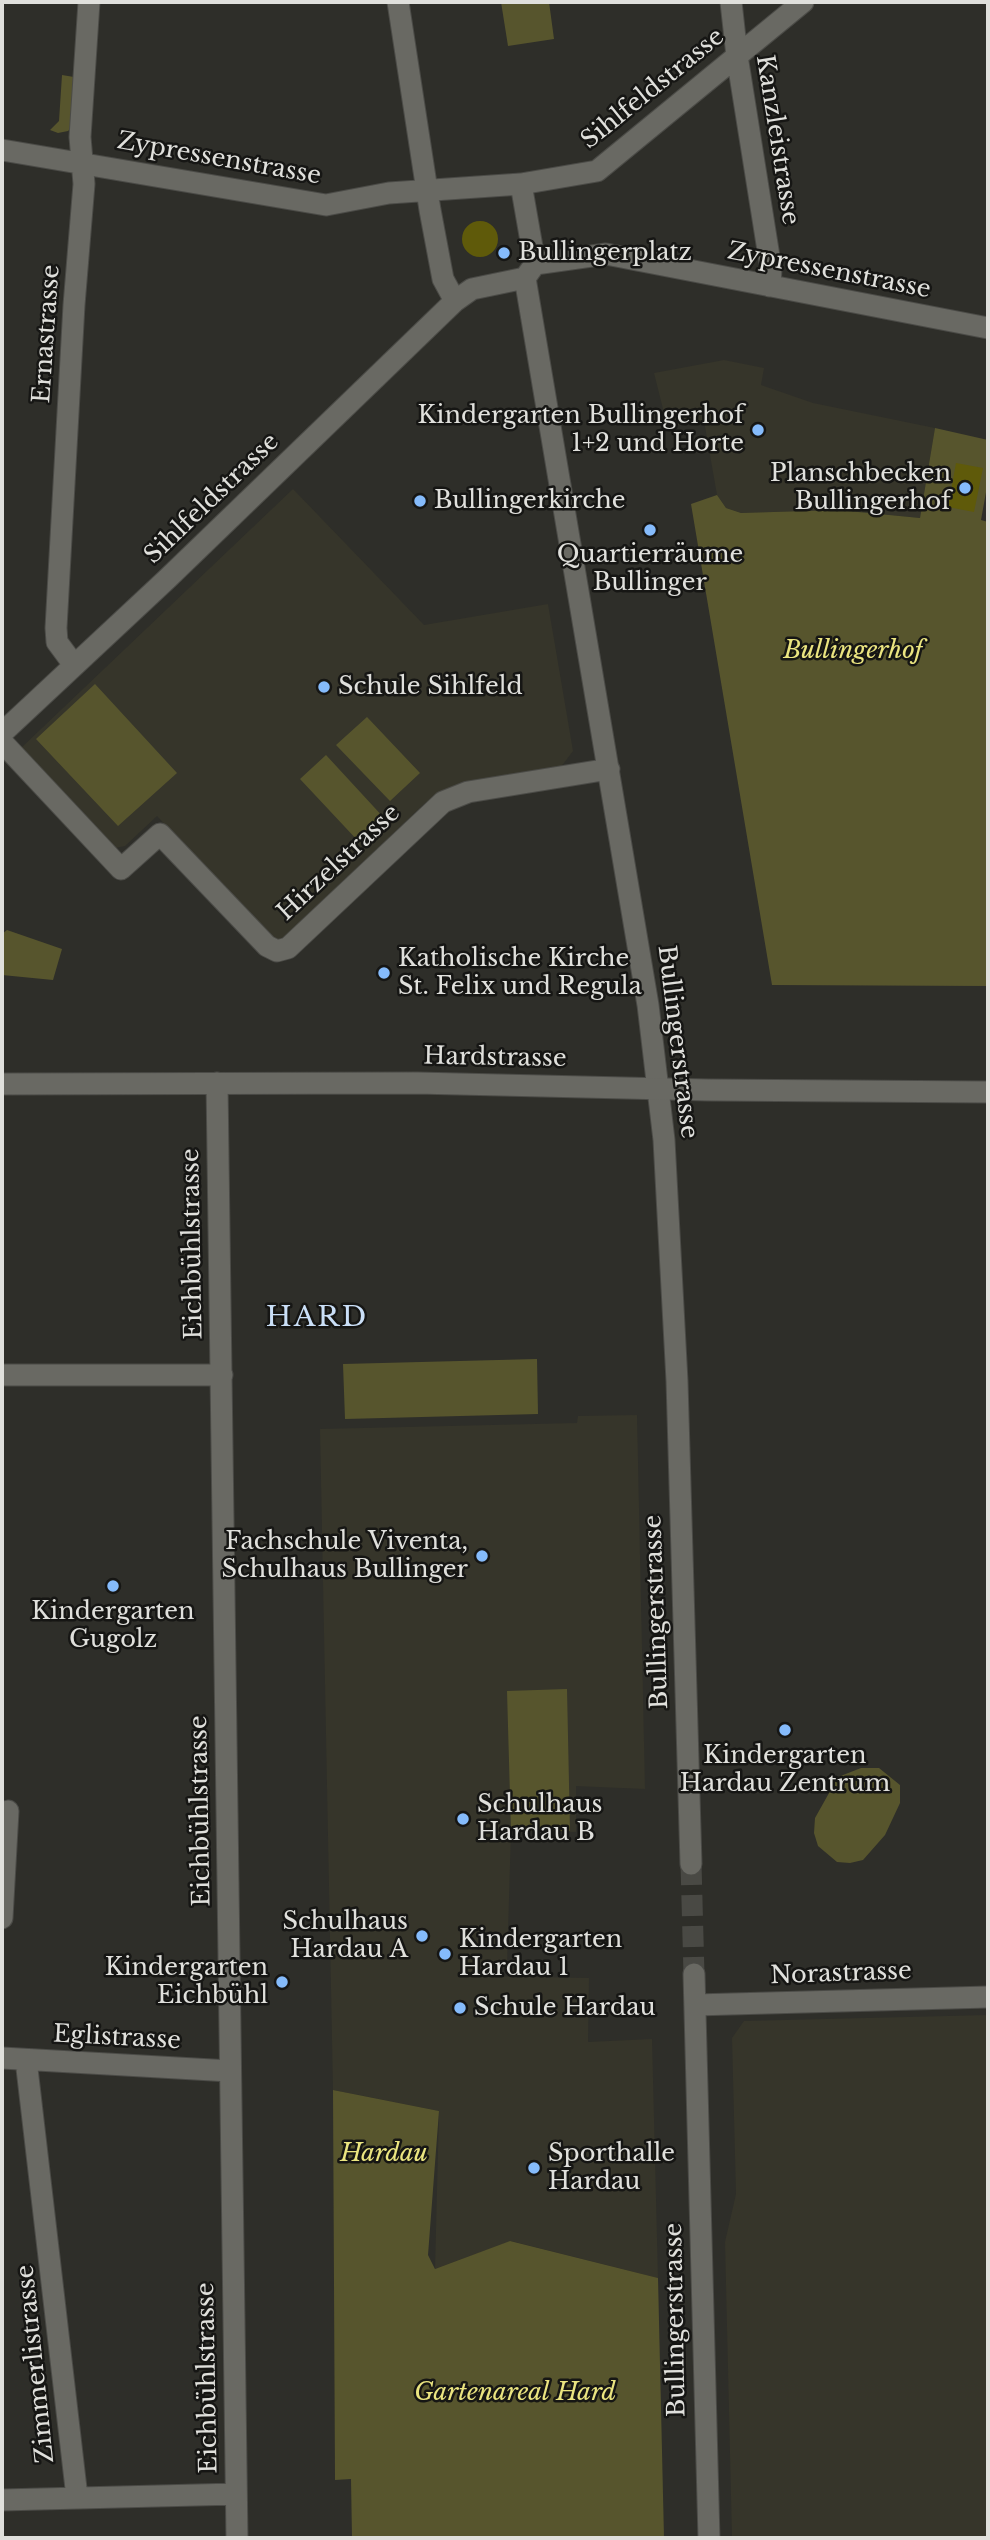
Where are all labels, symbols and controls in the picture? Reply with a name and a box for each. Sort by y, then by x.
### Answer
street label: Sihlfeldstrasse [576,23,730,155]
street label: Kanzleistrasse [749,53,805,227]
street label: Zypressenstrasse [115,127,323,191]
street label: Zypressenstrasse [725,237,933,305]
place label: Bullingerplatz [518,239,692,267]
marker: Bullingerplatz [496,245,512,261]
street label: Ernastrasse [28,264,66,404]
place label: Kindergarten Bullingerhof 1+2 und Horte [418,402,744,458]
marker: Kindergarten Bullingerhof 1+2 und Horte [750,422,766,438]
street label: Sihlfeldstrasse [139,428,285,570]
place label: Planschbecken Bullingerhof [770,460,951,516]
marker: Planschbecken Bullingerhof [957,480,973,496]
place label: Bullingerkirche [434,487,625,515]
marker: Bullingerkirche [412,493,428,509]
marker: Quartierräume Bullinger [642,522,658,538]
place label: Quartierräume Bullinger [557,541,743,597]
park label: Bullingerhof [784,637,922,665]
place label: Schule Sihlfeld [338,673,523,701]
marker: Schule Sihlfeld [316,679,332,695]
street label: Hirzelstrasse [272,799,406,927]
street label: Bullingerstrasse [651,944,703,1140]
place label: Katholische Kirche St. Felix und Regula [398,945,642,1001]
marker: Katholische Kirche St. Felix und Regula [376,965,392,981]
street label: Hardstrasse [423,1042,567,1074]
street label: Eichbühlstrasse [177,1148,209,1340]
district label: HARD [266,1301,368,1335]
street label: Bullingerstrasse [639,1514,675,1710]
place label: Fachschule Viventa, Schulhaus Bullinger [221,1528,468,1584]
marker: Fachschule Viventa, Schulhaus Bullinger [474,1548,490,1564]
marker: Kindergarten Gugolz [105,1578,121,1594]
place label: Kindergarten Gugolz [31,1598,195,1654]
street label: Eichbühlstrasse [185,1715,217,1907]
marker: Kindergarten Hardau Zentrum [777,1722,793,1738]
place label: Kindergarten Hardau Zentrum [680,1742,890,1798]
place label: Schulhaus Hardau B [477,1791,603,1847]
marker: Schulhaus Hardau B [455,1811,471,1827]
place label: Schulhaus Hardau A [282,1908,408,1964]
place label: Kindergarten Hardau 1 [459,1926,622,1982]
marker: Schulhaus Hardau A [414,1928,430,1944]
marker: Kindergarten Hardau 1 [437,1946,453,1962]
place label: Kindergarten Eichbühl [105,1954,268,2010]
street label: Norastrasse [770,1957,912,1991]
marker: Kindergarten Eichbühl [274,1974,290,1990]
place label: Schule Hardau [474,1994,656,2022]
marker: Schule Hardau [452,2000,468,2016]
street label: Eglistrasse [52,2020,182,2056]
park label: Hardau [340,2140,428,2168]
place label: Sporthalle Hardau [548,2140,675,2196]
marker: Sporthalle Hardau [526,2160,542,2176]
street label: Bullingerstrasse [660,2223,692,2417]
street label: Zimmerlistrasse [11,2263,61,2465]
street label: Eichbühlstrasse [192,2282,224,2474]
park label: Gartenareal Hard [414,2379,616,2407]

